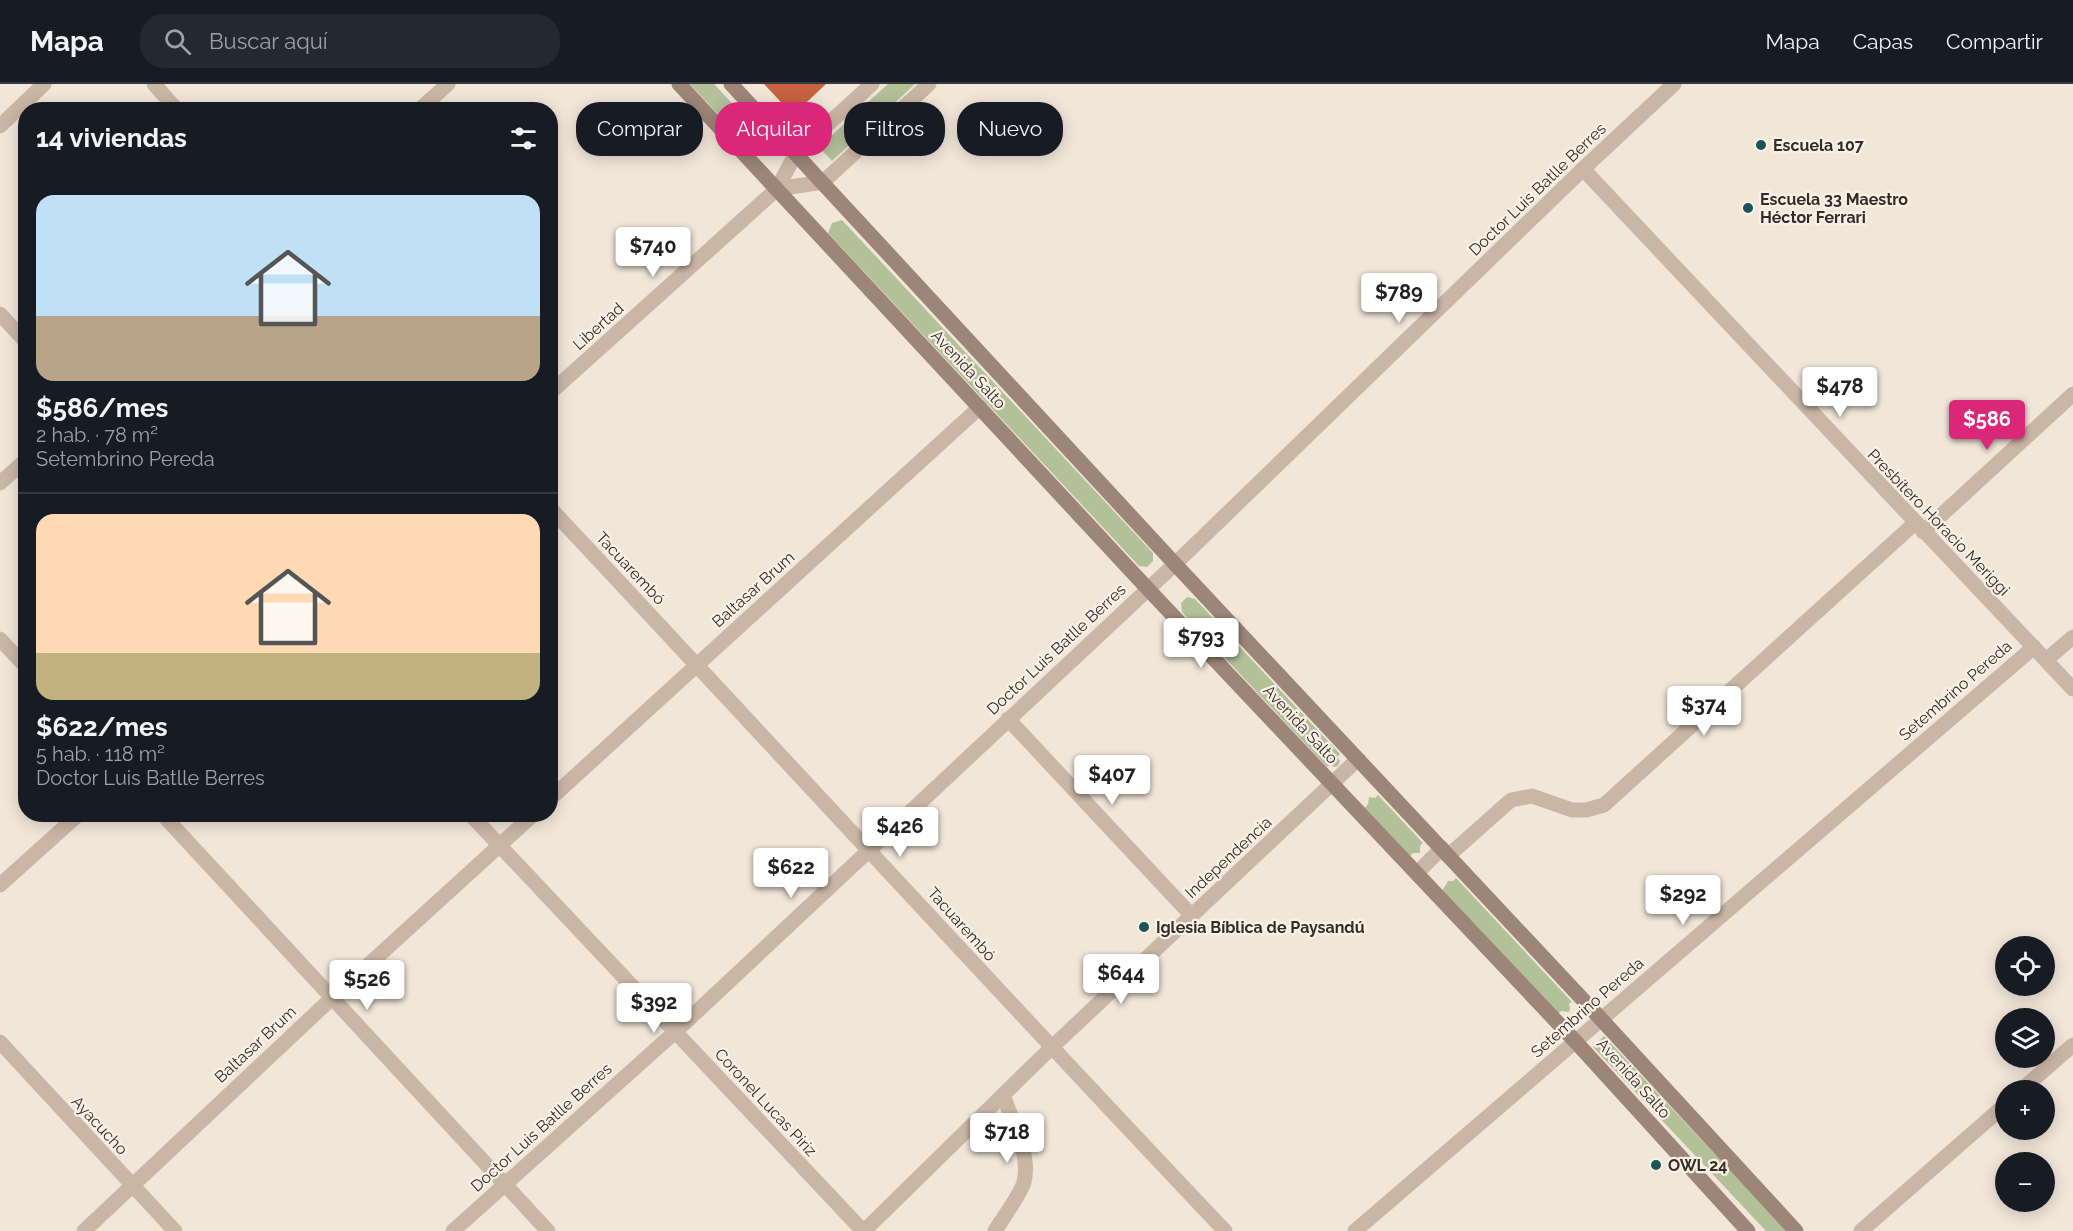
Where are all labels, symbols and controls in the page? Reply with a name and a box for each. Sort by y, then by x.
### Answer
search box [140,14,560,68]
text: Mapa [30,25,104,58]
icon: search [161,25,194,58]
text: Buscar aquí [209,28,328,54]
text: Mapa [1765,29,1820,54]
text: Capas [1853,29,1913,54]
text: Compartir [1946,29,2043,54]
chip: Comprar [576,102,703,156]
chip: Alquilar [715,102,832,156]
chip: Filtros [844,102,945,156]
chip: Nuevo [957,102,1063,156]
street label: Doctor Luis Batlle Berres [1465,119,1610,260]
icon: filters [507,122,540,155]
text: 14 viviendas [36,123,187,153]
place label: Escuela 107 [1773,136,1864,155]
marker: Escuela 107 [1754,138,1768,152]
place label: Escuela 33 Maestro Héctor Ferrari [1760,190,1908,227]
marker: Escuela 33 Maestro Héctor Ferrari [1741,201,1755,215]
pin: $740 [617,227,689,278]
icon: home [234,234,342,342]
text: $740 [630,234,676,258]
pin: $789 [1363,273,1435,324]
text: $789 [1375,280,1423,304]
street label: Libertad [569,299,628,354]
street label: Avenida Salto [927,326,1010,413]
pin: $478 [1804,367,1876,418]
text: $478 [1816,374,1864,398]
text: $586/mes [36,393,168,423]
pin: $586 [1951,400,2023,451]
text: $586 [1963,407,2011,431]
text: 2 hab. · 78 m² [36,423,158,447]
street label: Presbítero Horacio Meriggi [1864,445,2014,600]
text: Setembrino Pereda [36,447,215,471]
street label: Tacuarembó [592,528,669,609]
street label: Baltasar Brum [708,547,798,631]
icon: home [234,553,342,661]
street label: Doctor Luis Batlle Berres [983,580,1130,719]
pin: $793 [1165,618,1237,669]
text: $793 [1178,625,1224,649]
street label: Setembrino Pereda [1895,636,2015,744]
street label: Avenida Salto [1259,681,1342,768]
pin: $374 [1668,686,1740,737]
text: $374 [1681,693,1727,717]
text: $622/mes [36,712,168,742]
text: 5 hab. · 118 m² [36,742,165,766]
pin: $407 [1076,755,1148,806]
text: $407 [1088,762,1136,786]
text: Doctor Luis Batlle Berres [36,766,265,790]
pin: $426 [864,807,936,858]
street label: Independencia [1181,813,1275,902]
text: $426 [876,814,924,838]
pin: $622 [755,848,827,899]
text: $622 [767,855,815,879]
pin: $292 [1647,875,1719,926]
text: $292 [1659,882,1707,906]
street label: Tacuarembó [924,884,1000,965]
place label: Iglesia Bíblica de Paysandú [1156,918,1365,937]
marker: Iglesia Bíblica de Paysandú [1137,920,1151,934]
map controls [1995,936,2055,1212]
button: locate [1995,936,2055,996]
street label: Setembrino Pereda [1527,953,1647,1061]
pin: $644 [1085,954,1157,1005]
pin: $526 [331,960,403,1011]
text: $644 [1097,961,1145,985]
text: $526 [343,967,391,991]
pin: $392 [618,983,690,1034]
text: $392 [631,990,677,1014]
street label: Baltasar Brum [211,1002,300,1087]
button: layers [1995,1008,2055,1068]
street label: Avenida Salto [1593,1034,1674,1122]
street label: Coronel Lucas Píriz [711,1044,821,1160]
street label: Doctor Luis Batlle Berres [467,1059,616,1196]
button: + [1995,1080,2055,1140]
street label: Ayacucho [68,1092,132,1159]
pin: $718 [971,1113,1043,1164]
text: $718 [984,1120,1030,1144]
button: − [1995,1152,2055,1212]
place label: OWL 24 [1668,1156,1727,1175]
marker: OWL 24 [1649,1158,1663,1172]

